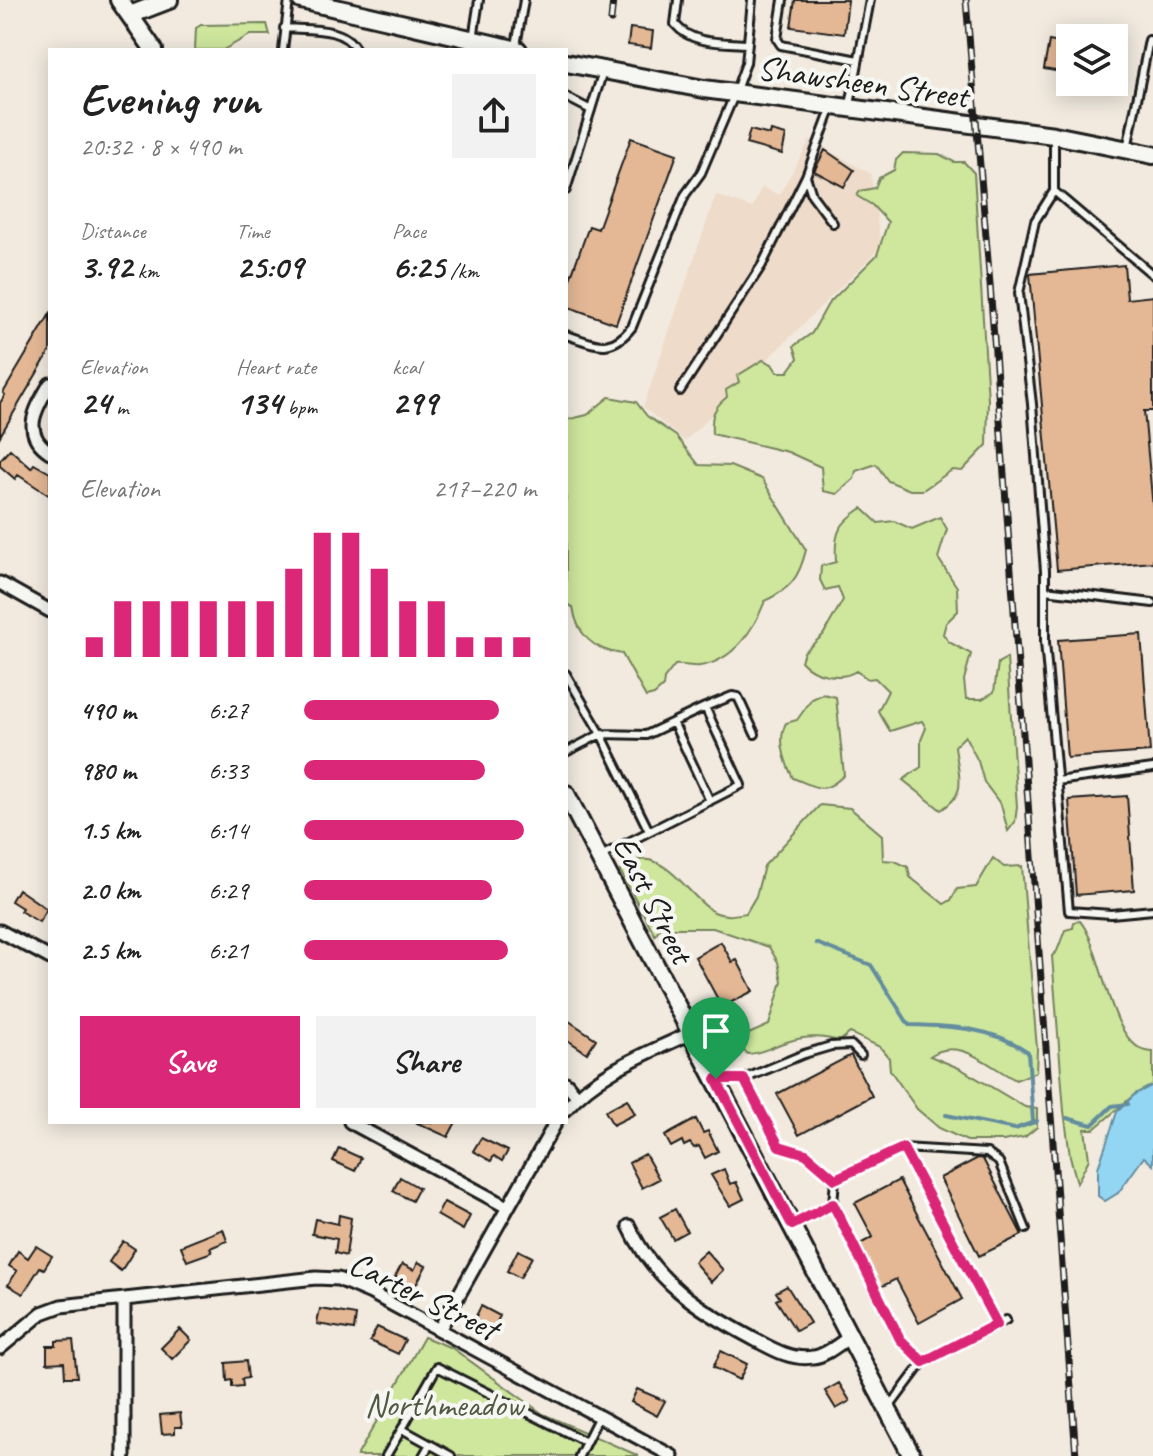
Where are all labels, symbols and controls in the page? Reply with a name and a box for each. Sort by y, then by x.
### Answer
map controls [1056,24,1128,96]
button: layers [1056,24,1128,96]
street label: Shawsheen Street [755,45,974,118]
text: Evening run [80,72,260,127]
button: share [452,74,536,158]
text: 20:32 · 8 × 490 m [80,130,241,163]
text: Distance [80,217,146,245]
text: Time [236,217,270,245]
text: Pace [392,217,426,245]
text: 3.92 [80,245,132,288]
text: 25:09 [236,245,303,288]
text: 6:25 [392,245,445,288]
text: km [132,257,159,285]
text: /km [445,257,479,285]
text: Elevation [80,353,148,381]
text: Heart rate [236,353,316,381]
text: kcal [392,353,421,381]
text: 24 [80,381,111,424]
text: 134 [236,381,282,424]
text: 299 [392,381,437,424]
text: m [111,393,128,421]
text: bpm [282,393,317,421]
text: Elevation [80,472,160,505]
text: 217–220 m [433,472,536,505]
text: 490 m [80,694,136,727]
text: 6:27 [208,694,248,727]
text: 980 m [80,754,136,787]
text: 6:33 [208,754,248,787]
text: 1.5 km [80,814,140,847]
text: 6:14 [208,814,248,847]
street label: East Street [603,828,706,973]
text: 2.0 km [80,874,140,907]
text: 6:29 [208,874,248,907]
text: 2.5 km [80,934,140,967]
text: 6:21 [208,934,248,967]
pin [682,997,750,1079]
icon: arrive [694,1009,738,1053]
button: Save [80,1016,300,1108]
button: Share [316,1016,536,1108]
street label: Carter Street [342,1241,509,1352]
park label: Northmeadow [365,1383,526,1426]

